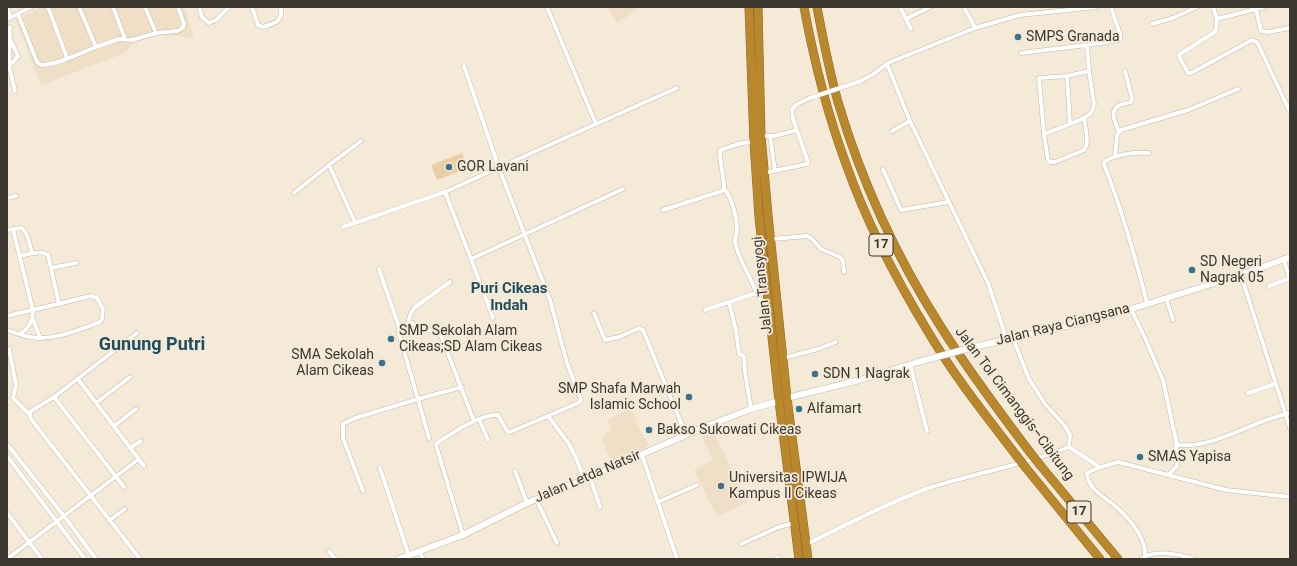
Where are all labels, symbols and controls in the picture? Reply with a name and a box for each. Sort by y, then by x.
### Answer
place label: SMPS Granada [1026,29,1120,45]
marker: SMPS Granada [1013,32,1023,42]
place label: GOR Lavani [457,159,529,175]
marker: GOR Lavani [444,162,454,172]
road number: 17 [869,234,893,256]
street label: Jalan Transyogi [750,235,776,335]
place label: SD Negeri Nagrak 05 [1200,254,1264,286]
marker: SD Negeri Nagrak 05 [1187,265,1197,275]
district label: Puri Cikeas Indah [471,280,547,315]
street label: Jalan Raya Ciangsana [994,300,1132,350]
place label: SMP Sekolah Alam Cikeas;SD Alam Cikeas [399,323,542,356]
street label: Jalan Tol Cimanggis–Cibitung [951,324,1077,484]
district label: Gunung Putri [99,334,205,356]
marker: SMP Sekolah Alam Cikeas;SD Alam Cikeas [386,334,396,344]
place label: SMA Sekolah Alam Cikeas [291,347,374,380]
marker: SMA Sekolah Alam Cikeas [377,358,387,368]
place label: SDN 1 Nagrak [823,366,910,382]
marker: SDN 1 Nagrak [810,369,820,379]
place label: SMP Shafa Marwah Islamic School [558,381,681,414]
marker: SMP Shafa Marwah Islamic School [684,392,694,402]
place label: Alfamart [807,401,862,417]
marker: Alfamart [794,404,804,414]
place label: Bakso Sukowati Cikeas [657,422,802,438]
marker: Bakso Sukowati Cikeas [644,425,654,435]
street label: Jalan Letda Natsir [532,447,644,507]
place label: SMAS Yapisa [1148,449,1231,465]
marker: SMAS Yapisa [1135,452,1145,462]
place label: Universitas IPWIJA Kampus II Cikeas [729,470,847,502]
marker: Universitas IPWIJA Kampus II Cikeas [716,481,726,491]
road number: 17 [1067,501,1091,523]

